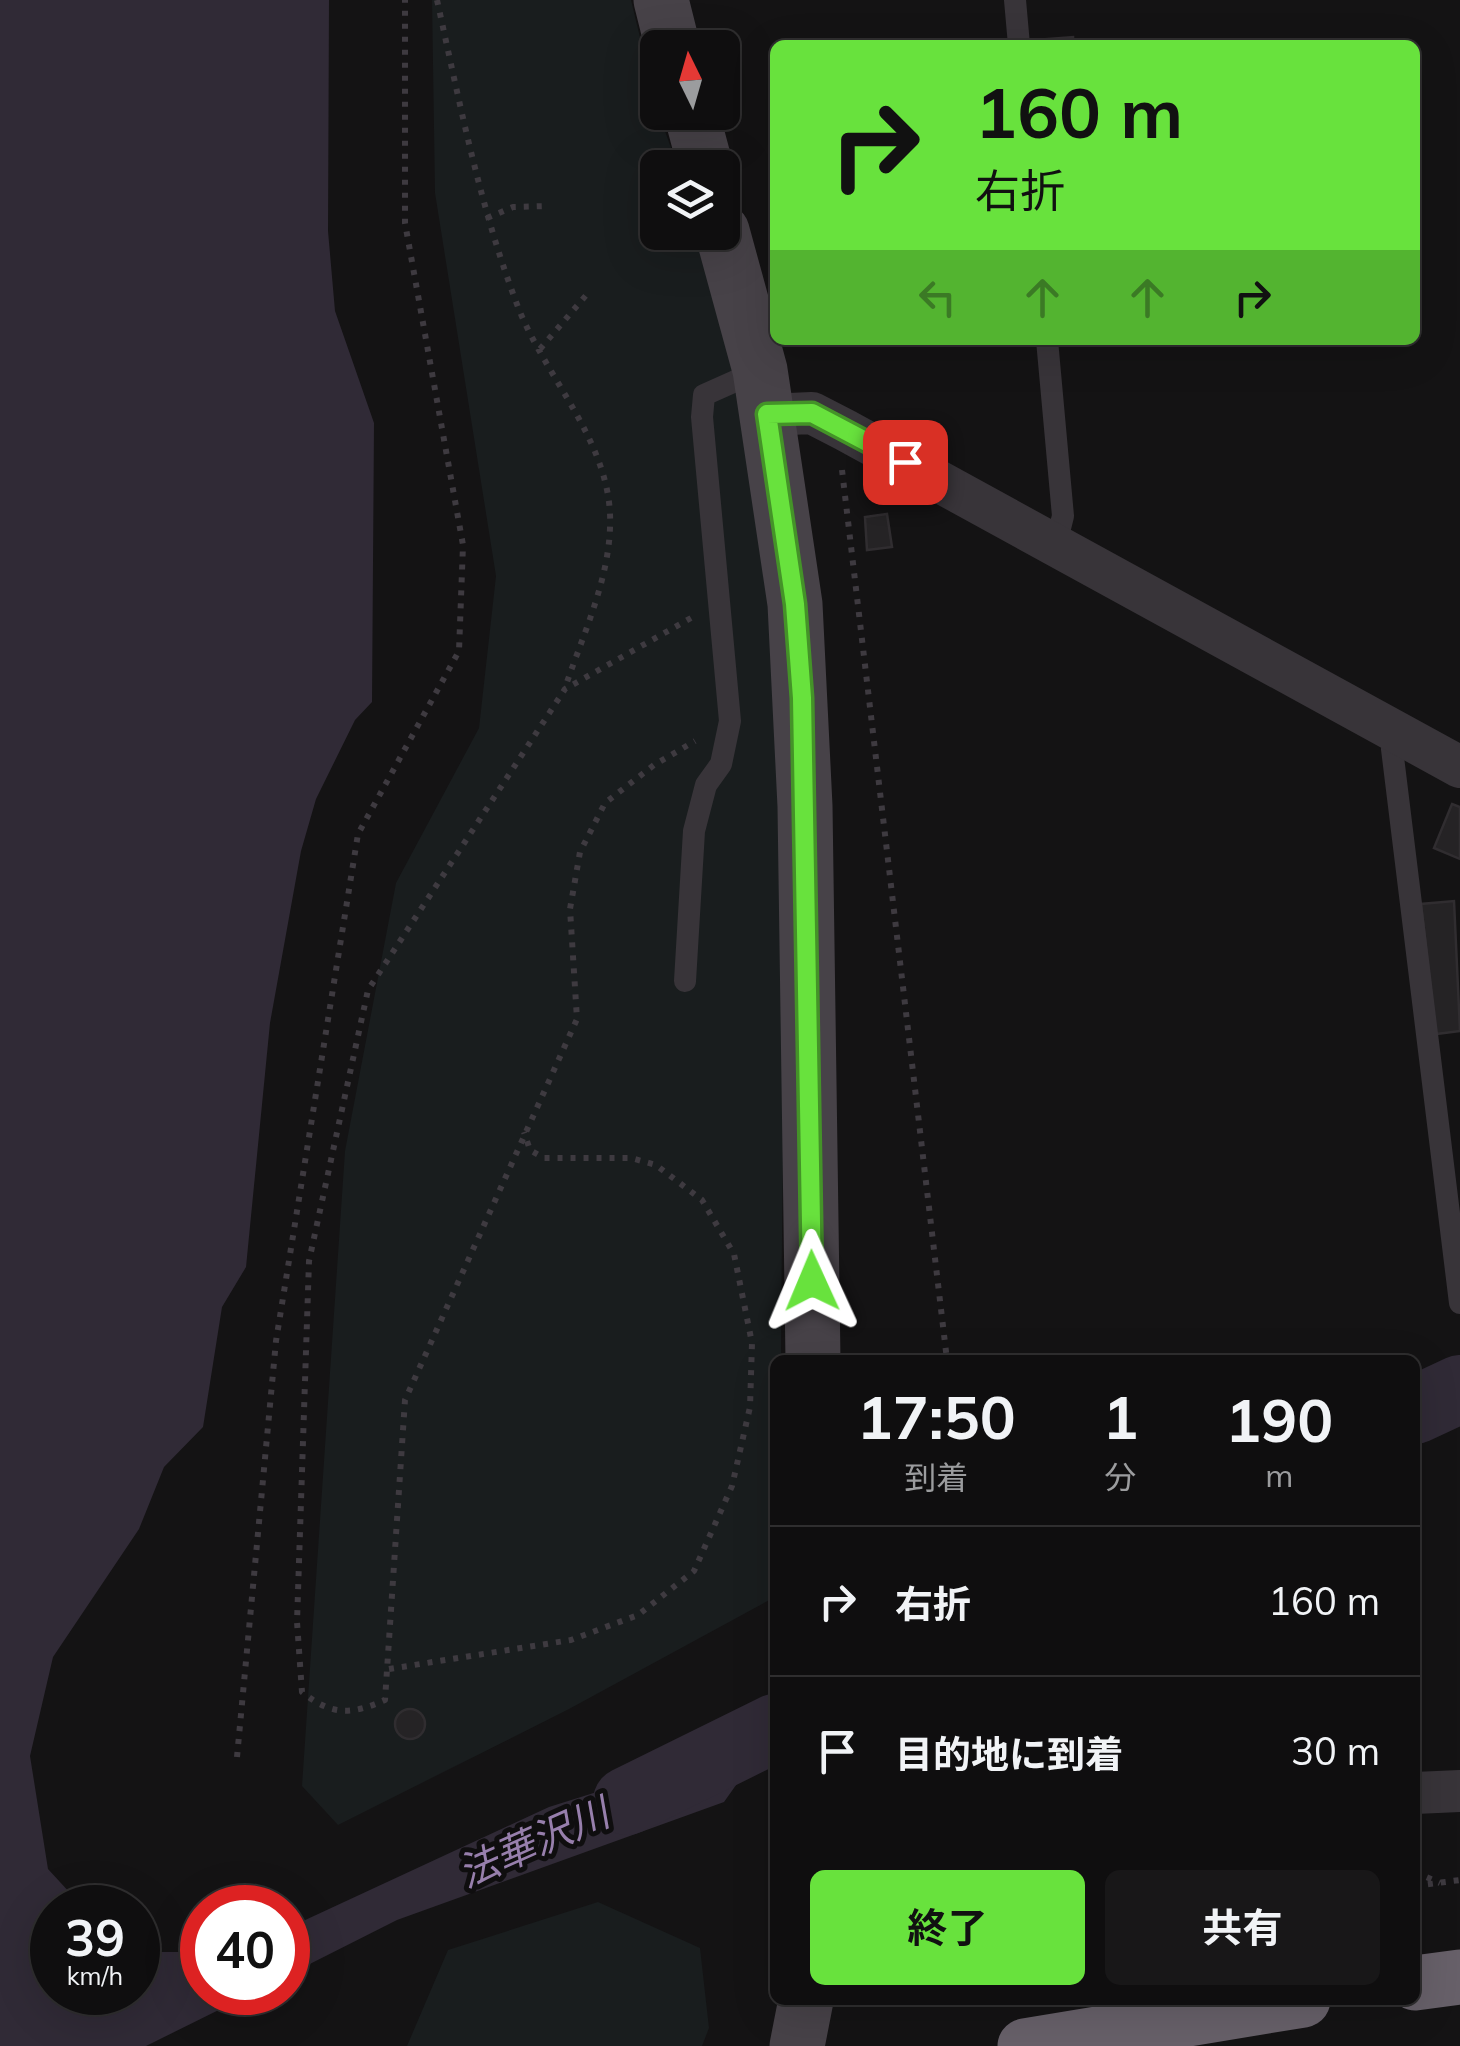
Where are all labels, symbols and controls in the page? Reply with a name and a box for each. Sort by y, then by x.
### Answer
north arrow [640,30,740,130]
map controls [640,30,740,250]
text: 160 m [975,68,1183,156]
icon: right [810,80,940,210]
button: layers [640,150,740,250]
text: 右折 [975,162,1065,218]
icon: left [910,270,965,325]
icon: ahead [1015,270,1070,325]
icon: ahead [1120,270,1175,325]
icon: right [1225,270,1280,325]
pin [863,420,948,505]
icon: arrive [878,435,933,490]
position arrow [760,1229,864,1333]
text: 17:50 [857,1379,1016,1454]
text: 1 [1102,1379,1138,1454]
text: 190 [1225,1382,1333,1457]
text: m [1265,1455,1293,1495]
text: 到着 [904,1457,968,1497]
text: 分 [1104,1457,1136,1497]
icon: right [810,1574,865,1629]
text: 160 m [1268,1577,1380,1625]
text: 右折 [895,1580,971,1628]
icon: arrive [810,1724,865,1779]
text: 30 m [1291,1727,1380,1775]
text: 目的地に到着 [895,1730,1123,1778]
water label: 法華沢川 [450,1785,620,1897]
button: 終了 [810,1870,1085,1985]
button: 共有 [1105,1870,1380,1985]
speed limit sign: 40 [180,1885,310,2015]
text: 39 [65,1906,125,1969]
text: km/h [67,1960,123,1991]

